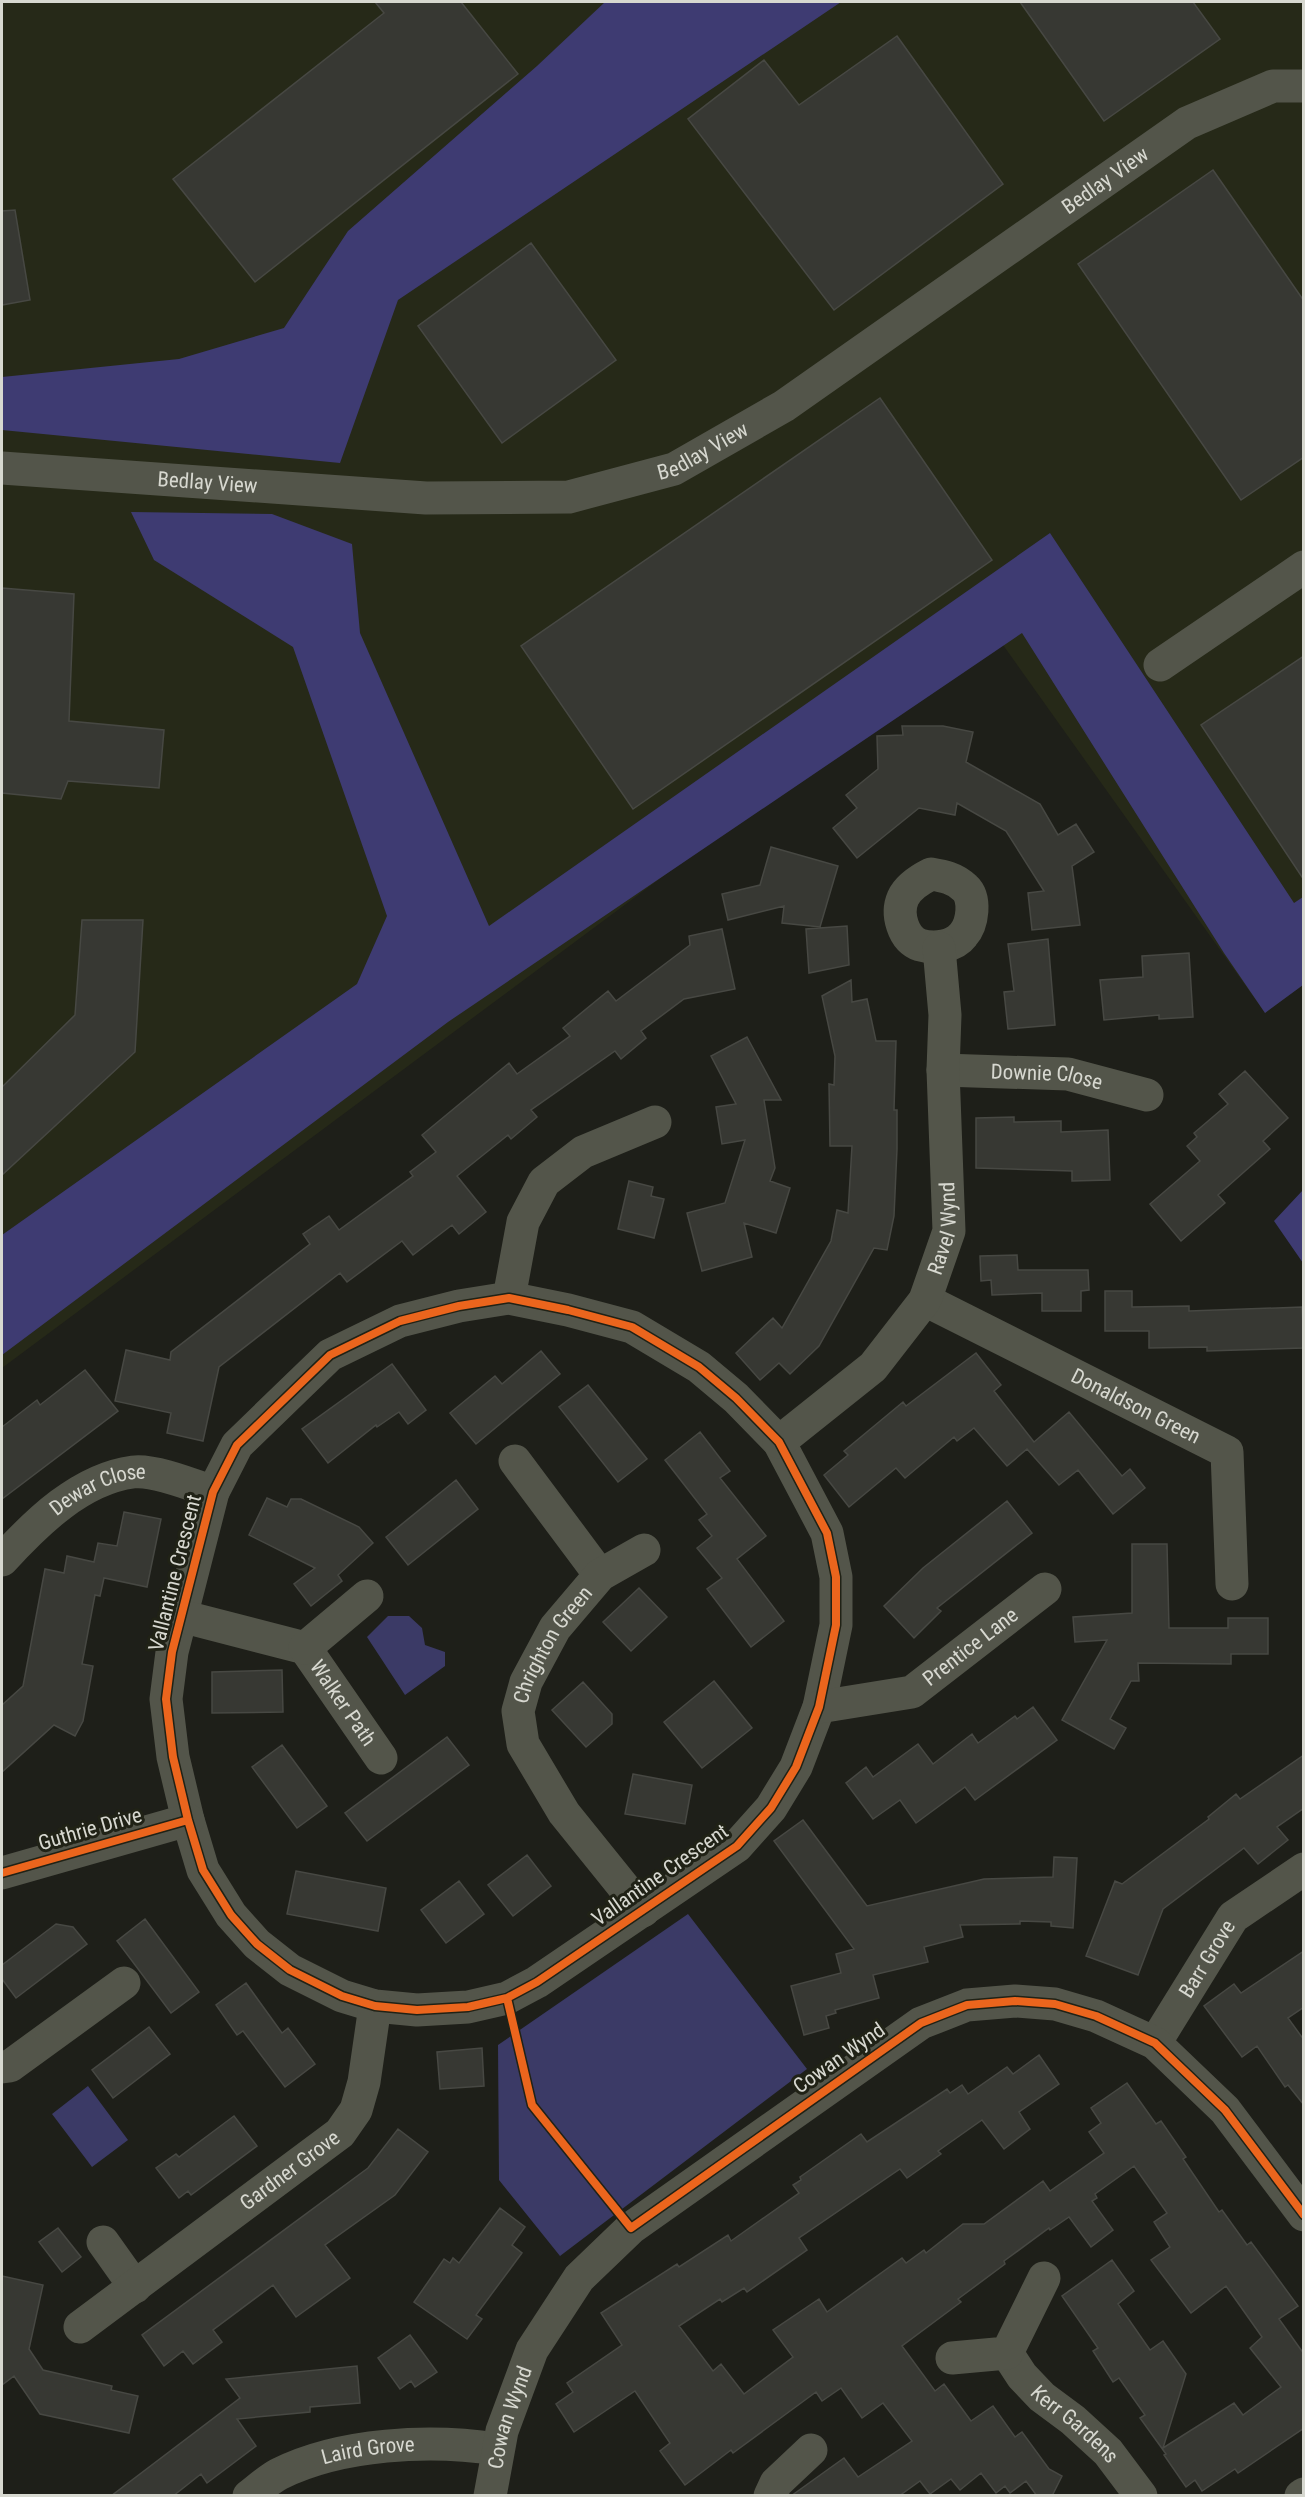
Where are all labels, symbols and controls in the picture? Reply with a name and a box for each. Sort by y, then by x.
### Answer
street label: Bedlay View [1057,142,1153,219]
street label: Bedlay View [655,417,753,485]
street label: Bedlay View [157,467,259,498]
street label: Downie Close [990,1060,1105,1095]
street label: Ravel Wynd [923,1181,961,1278]
street label: Donaldson Green [1067,1364,1204,1449]
street label: Dewar Close [45,1459,146,1520]
street label: Vallantine Crescent [144,1492,206,1654]
street label: Chrighton Green [509,1581,597,1706]
street label: Prentice Lane [918,1603,1023,1691]
street label: Walker Path [305,1656,381,1751]
street label: Guthrie Drive [35,1803,145,1855]
street label: Vallantine Crescent [587,1819,733,1931]
street label: Barr Grove [1174,1915,1240,2002]
street label: Cowan Wynd [789,2018,889,2098]
street label: Gardner Grove [235,2125,345,2215]
street label: Cowan Wynd [483,2363,537,2471]
street label: Kerr Gardens [1026,2381,1124,2467]
street label: Laird Grove [319,2432,415,2469]

